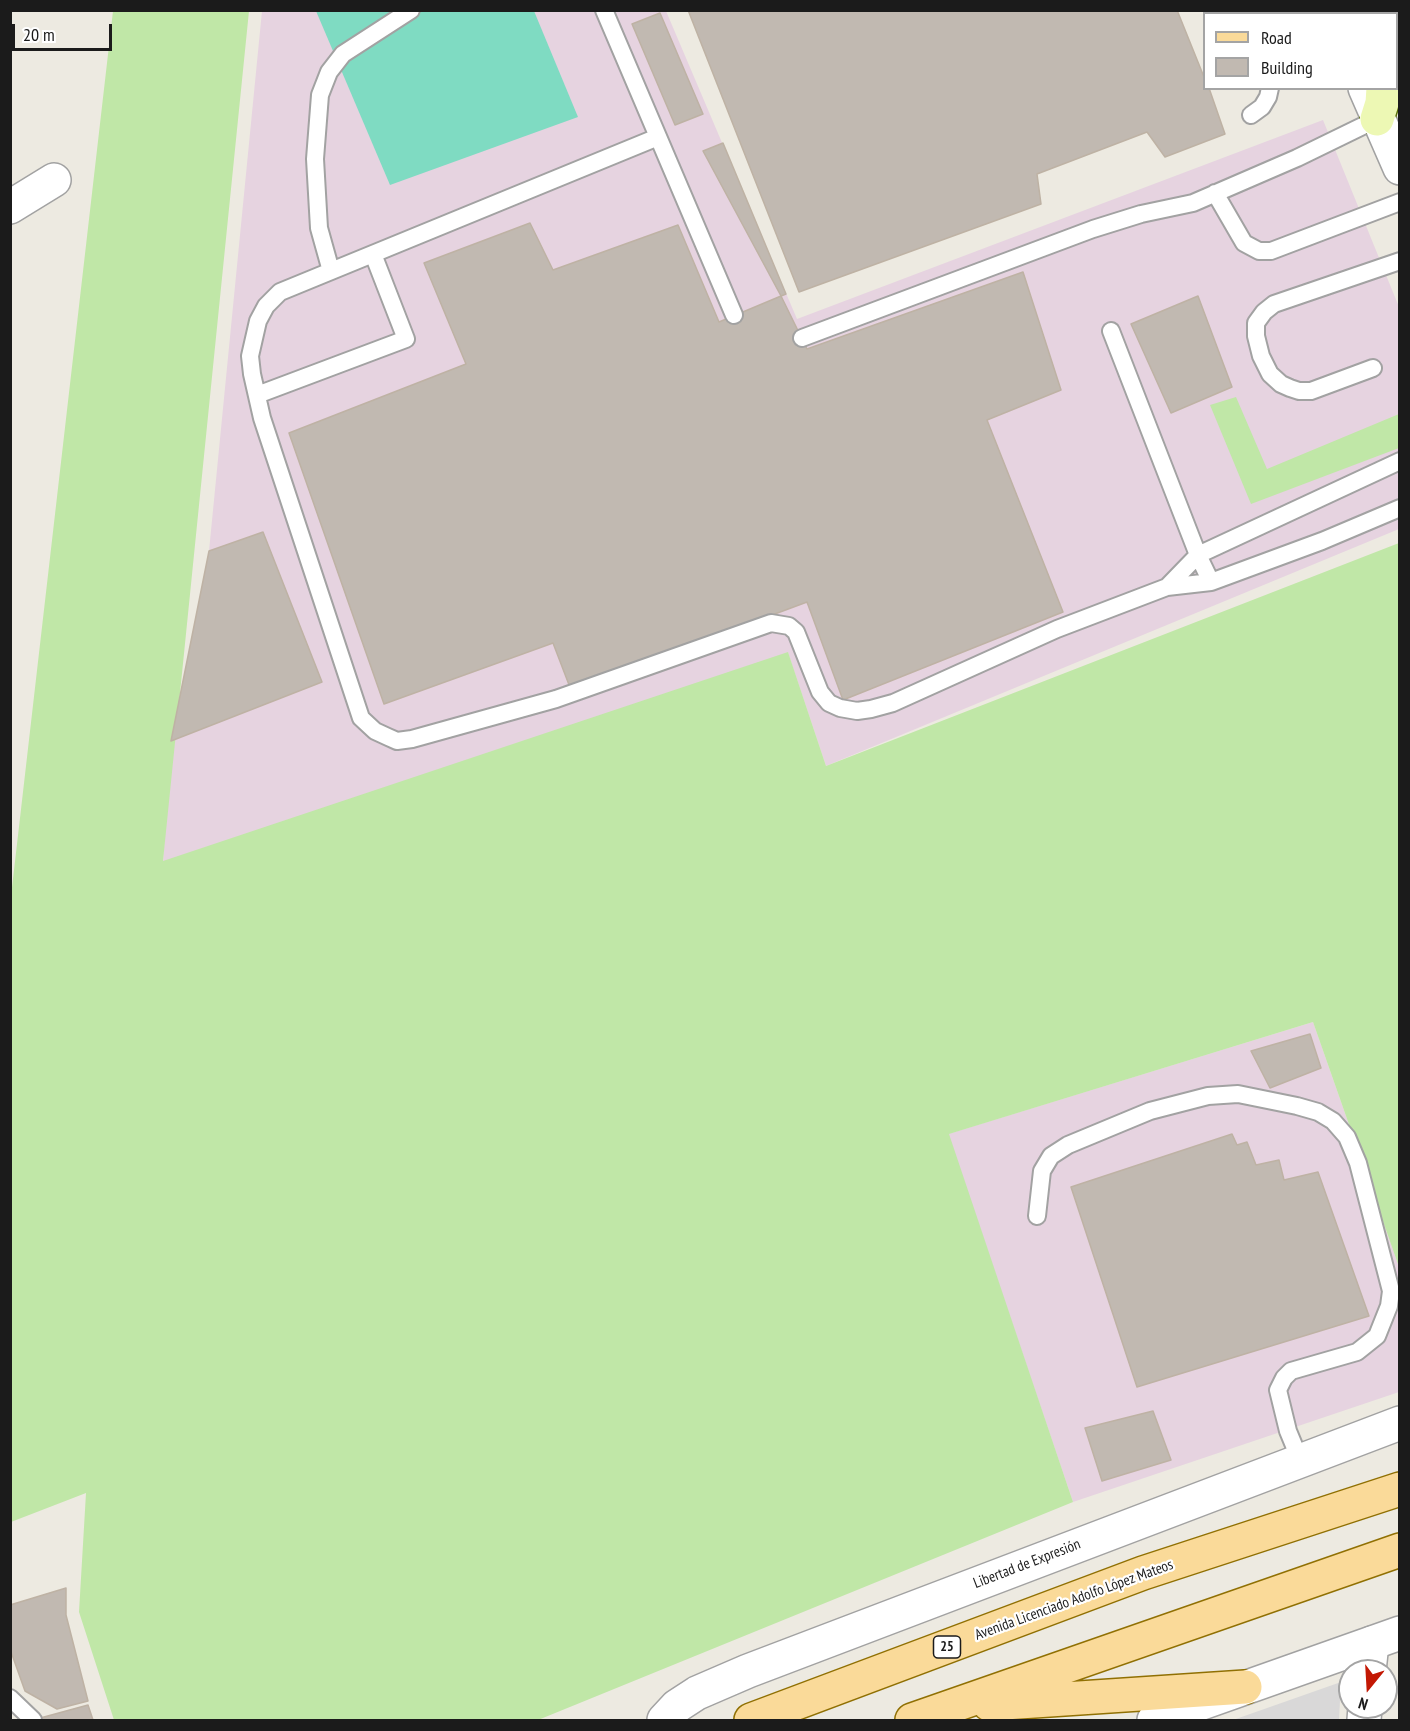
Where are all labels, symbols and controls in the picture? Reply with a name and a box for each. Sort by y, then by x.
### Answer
scale bar [15,12,116,50]
legend [1203,12,1398,90]
text: 20 m [23,23,55,46]
text: Road [1261,26,1292,49]
text: Building [1261,56,1313,79]
street label: Libertad de Expresión [971,1535,1083,1593]
street label: Avenida Licenciado Adolfo López Mateos [972,1556,1176,1644]
road number: 25 [934,1636,960,1658]
north arrow [1338,1659,1398,1719]
text: N [1356,1693,1370,1715]

